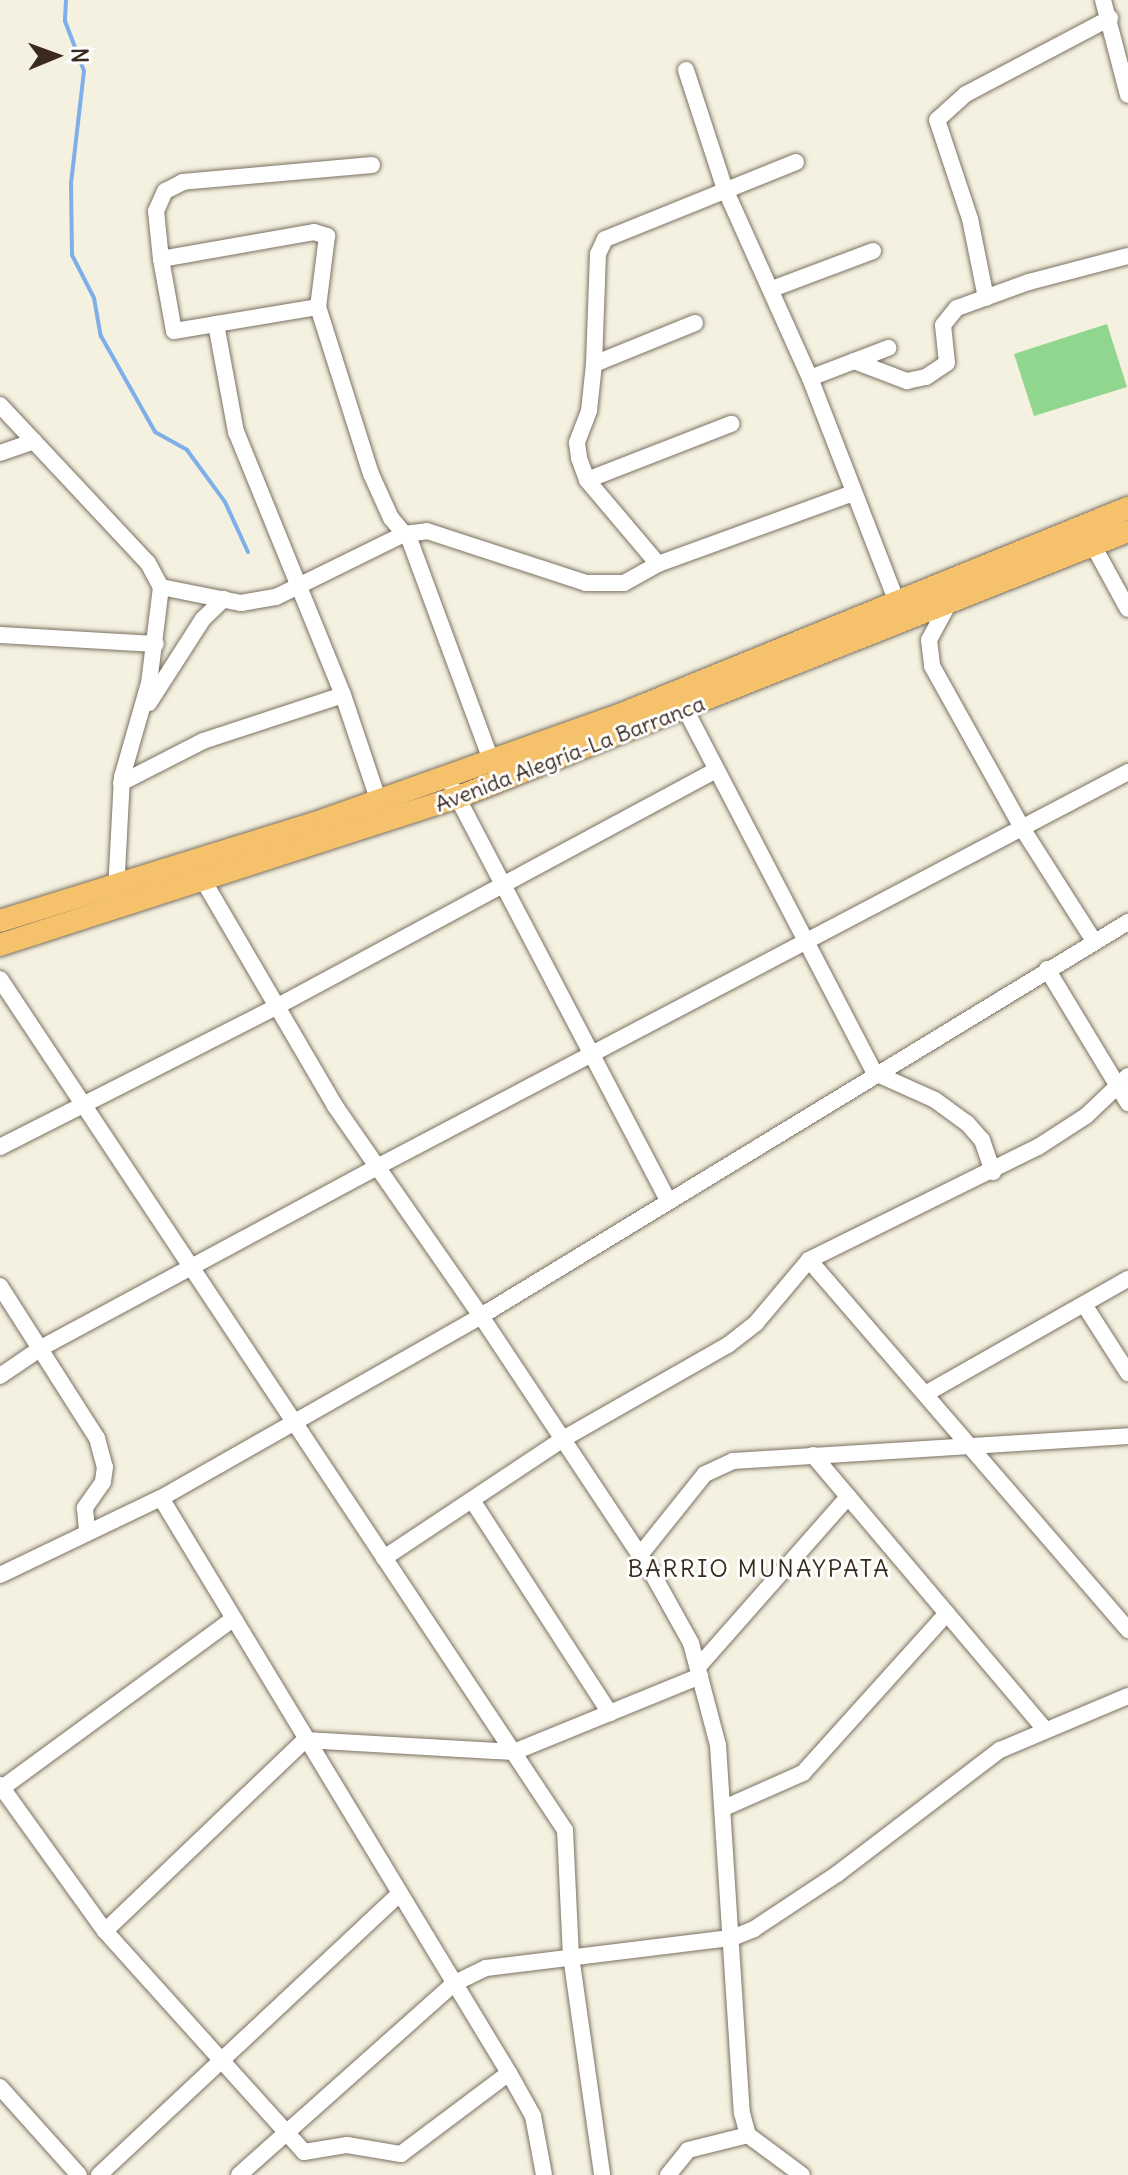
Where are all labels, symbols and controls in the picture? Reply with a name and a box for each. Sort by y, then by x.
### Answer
north arrow [16,16,96,96]
text: N [66,48,94,63]
street label: Avenida Alegría-La Barranca [431,690,709,818]
district label: BARRIO MUNAYPATA [627,1555,891,1583]

